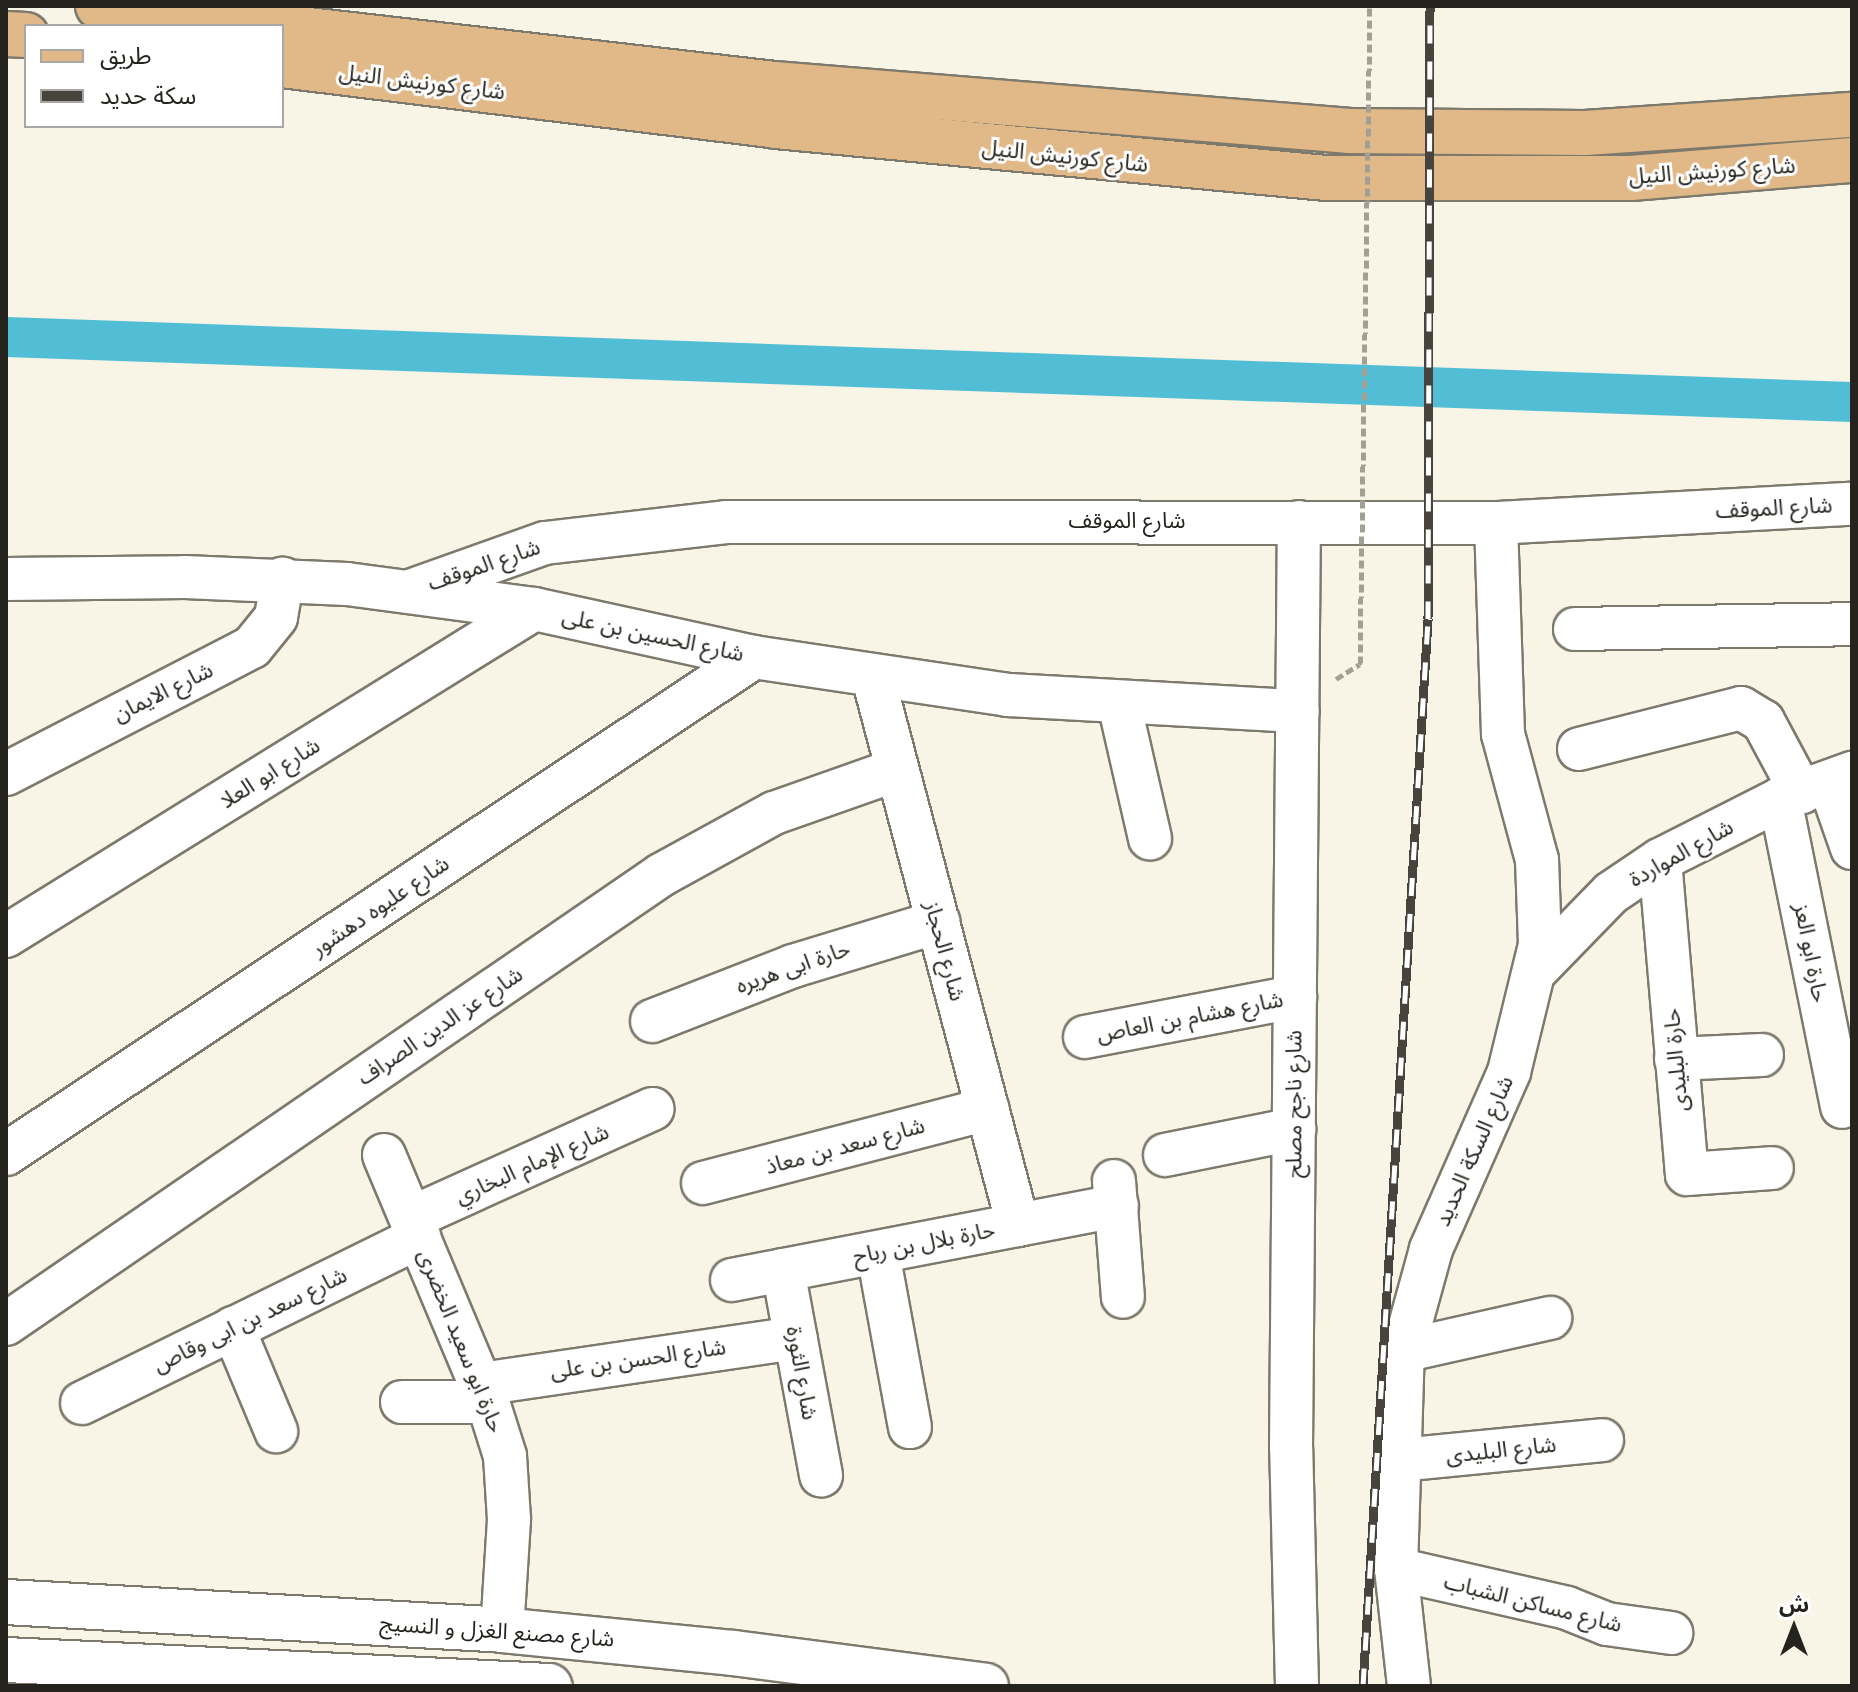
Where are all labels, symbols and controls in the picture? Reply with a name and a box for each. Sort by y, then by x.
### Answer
legend [24,24,284,128]
text: طريق [100,41,152,70]
street label: شارع كورنيش النيل [338,59,506,105]
text: سكة حديد [100,81,196,110]
street label: شارع كورنيش النيل [981,134,1149,178]
street label: شارع كورنيش النيل [1628,152,1796,190]
street label: شارع الموقف [1715,492,1833,524]
street label: شارع الموقف [1068,508,1186,534]
street label: شارع الموقف [424,533,544,597]
street label: شارع الحسين بن على [560,603,746,667]
street label: شارع الايمان [109,656,217,728]
street label: شارع ابو العلا [215,732,325,814]
street label: شارع المواردة [1624,814,1738,892]
street label: شارع عليوه دهشور [306,850,454,962]
street label: شارع الحجاز [919,898,971,1004]
street label: حارة ابو العز [1788,901,1834,1005]
street label: حارة ابى هريره [732,935,854,999]
street label: شارع عز الدين الصراف [352,961,528,1091]
street label: شارع هشام بن العاص [1095,986,1285,1048]
street label: حارة البليدى [1658,1007,1694,1113]
street label: شارع ناجح مصلح [1281,1030,1307,1178]
street label: شارع السكة الحديد [1429,1072,1519,1230]
street label: شارع سعد بن معاذ [763,1112,927,1180]
street label: شارع الإمام البخاري [451,1118,613,1210]
street label: حارة بلال بن رباح [851,1216,997,1270]
street label: حارة ابو سعيد الخضرى [412,1245,510,1437]
street label: شارع سعد بن ابى وقاص [149,1262,351,1378]
street label: شارع الثورة [781,1324,823,1422]
street label: شارع الحسن بن على [549,1334,727,1384]
street label: شارع البليدى [1445,1431,1557,1469]
street label: شارع مساكن الشباب [1441,1568,1625,1638]
north arrow [1754,1588,1834,1668]
text: ش [1779,1591,1809,1617]
street label: شارع مصنع الغزل و النسيج [379,1610,615,1652]

